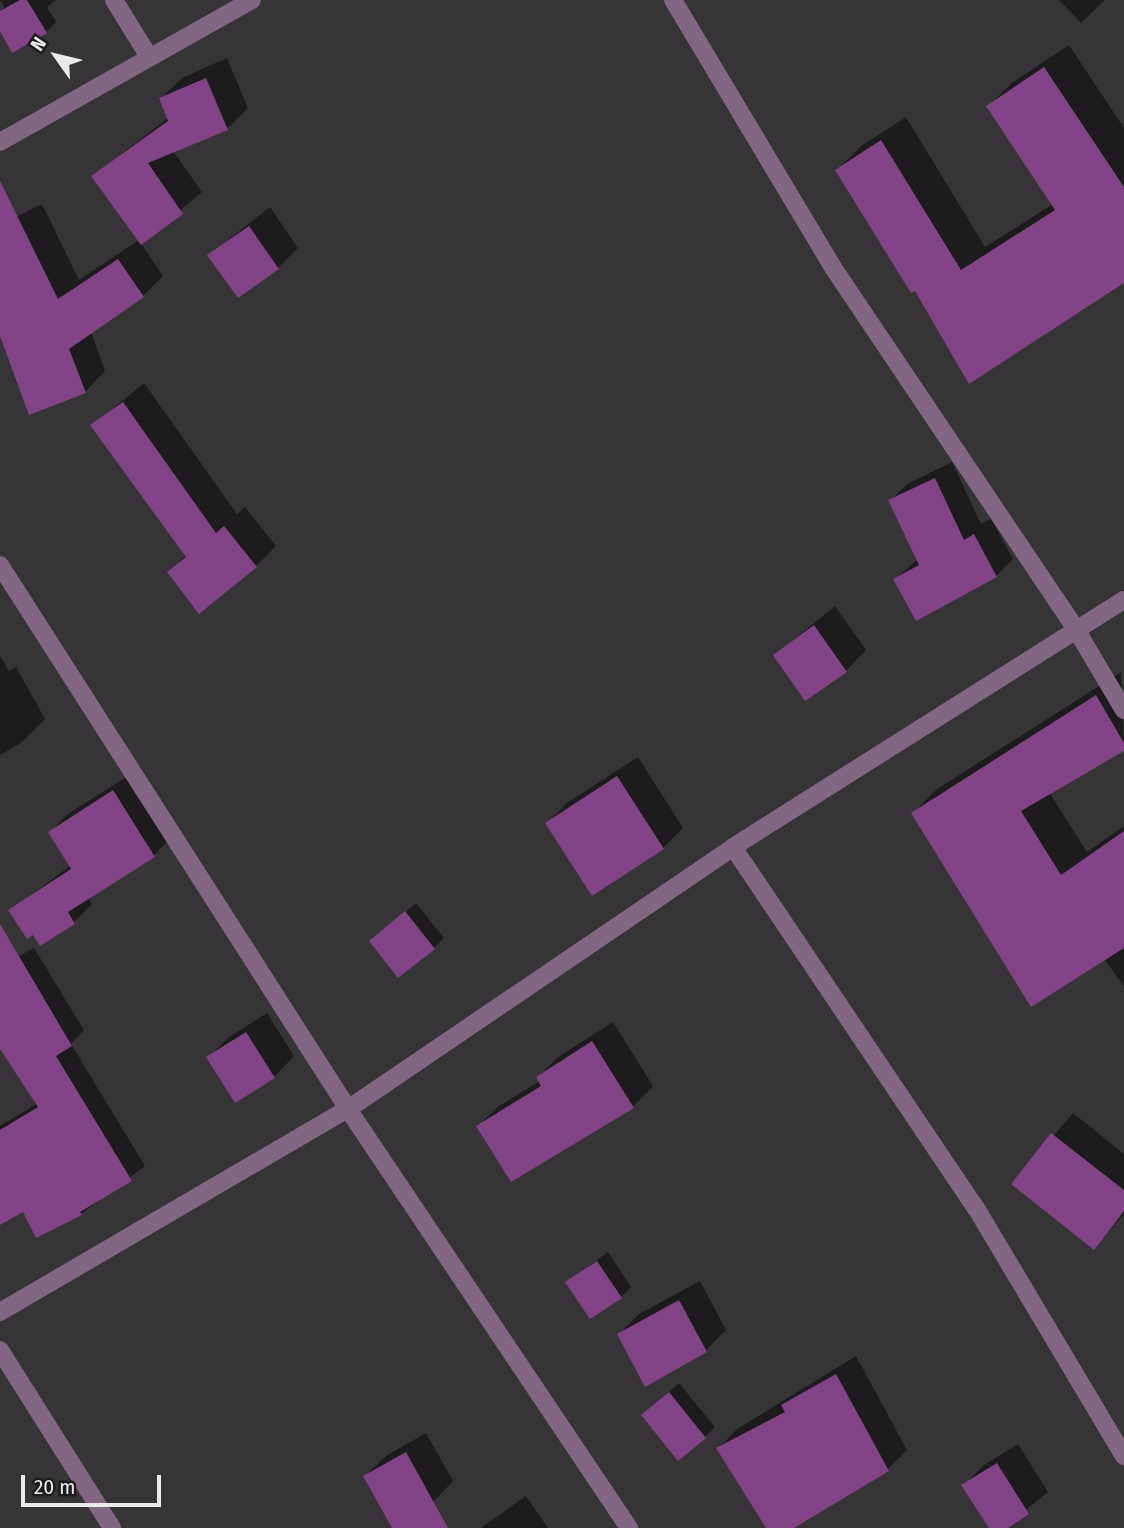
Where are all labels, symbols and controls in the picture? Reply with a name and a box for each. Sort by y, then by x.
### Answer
north arrow [21,21,91,91]
text: N [25,33,51,55]
scale bar [24,1462,164,1506]
text: 20 m [34,1474,75,1500]

